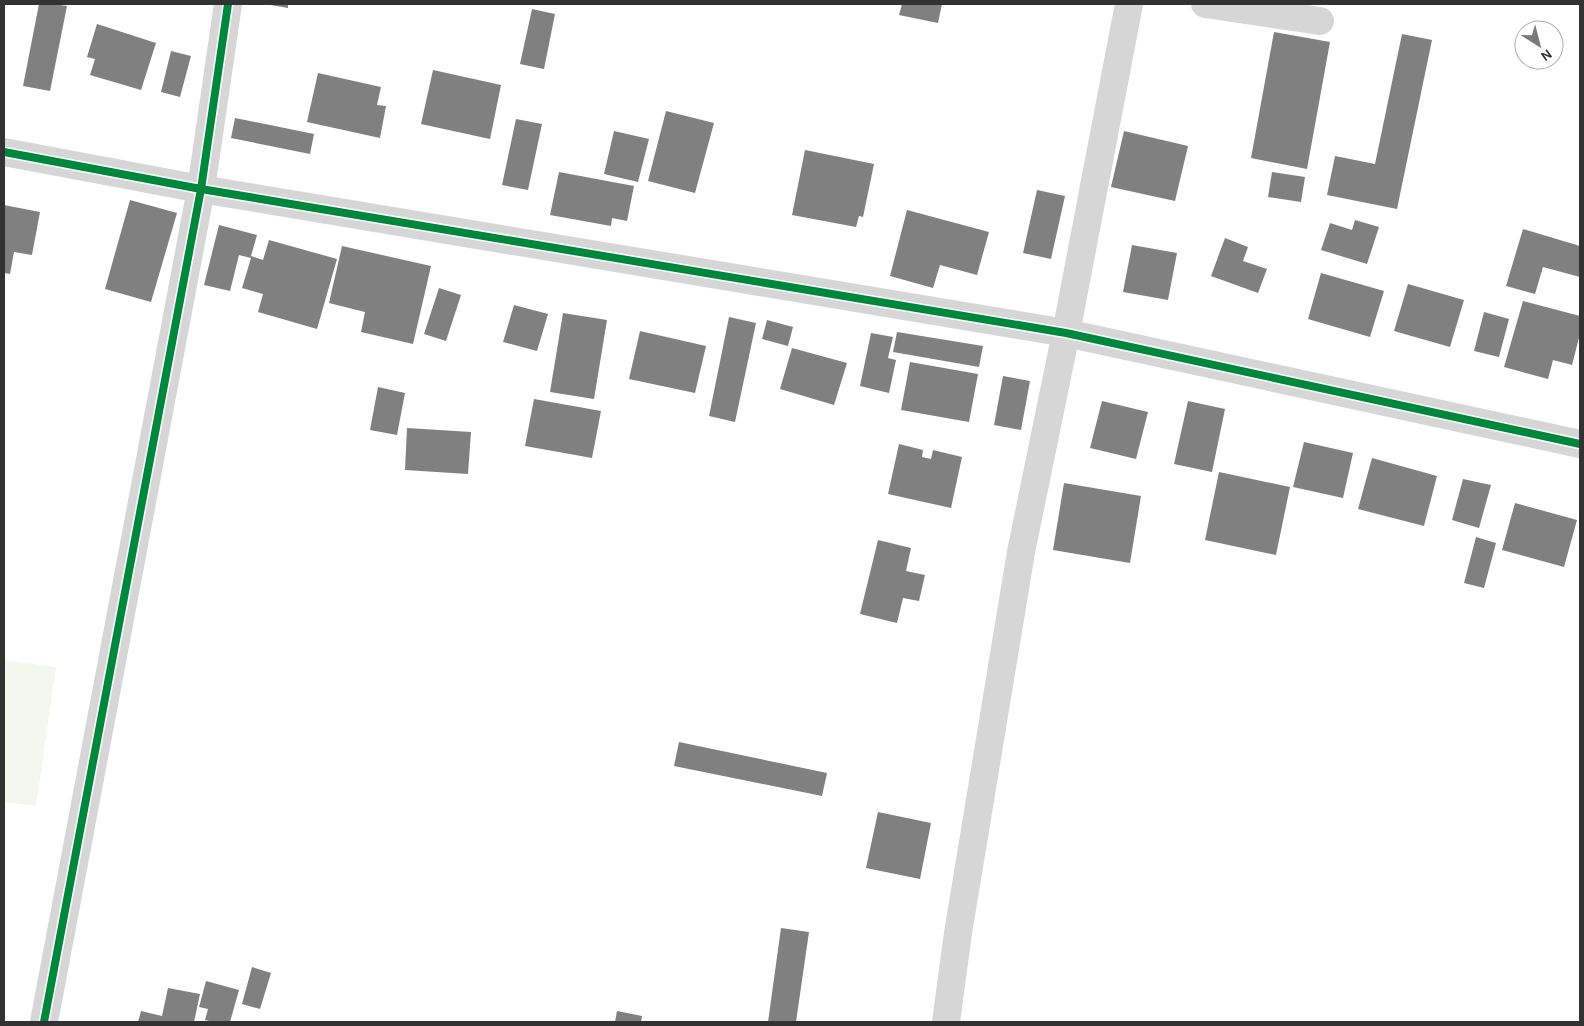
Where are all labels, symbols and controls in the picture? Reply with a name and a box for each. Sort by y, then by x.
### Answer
north arrow [1514,20,1564,70]
text: N [1537,45,1555,65]

